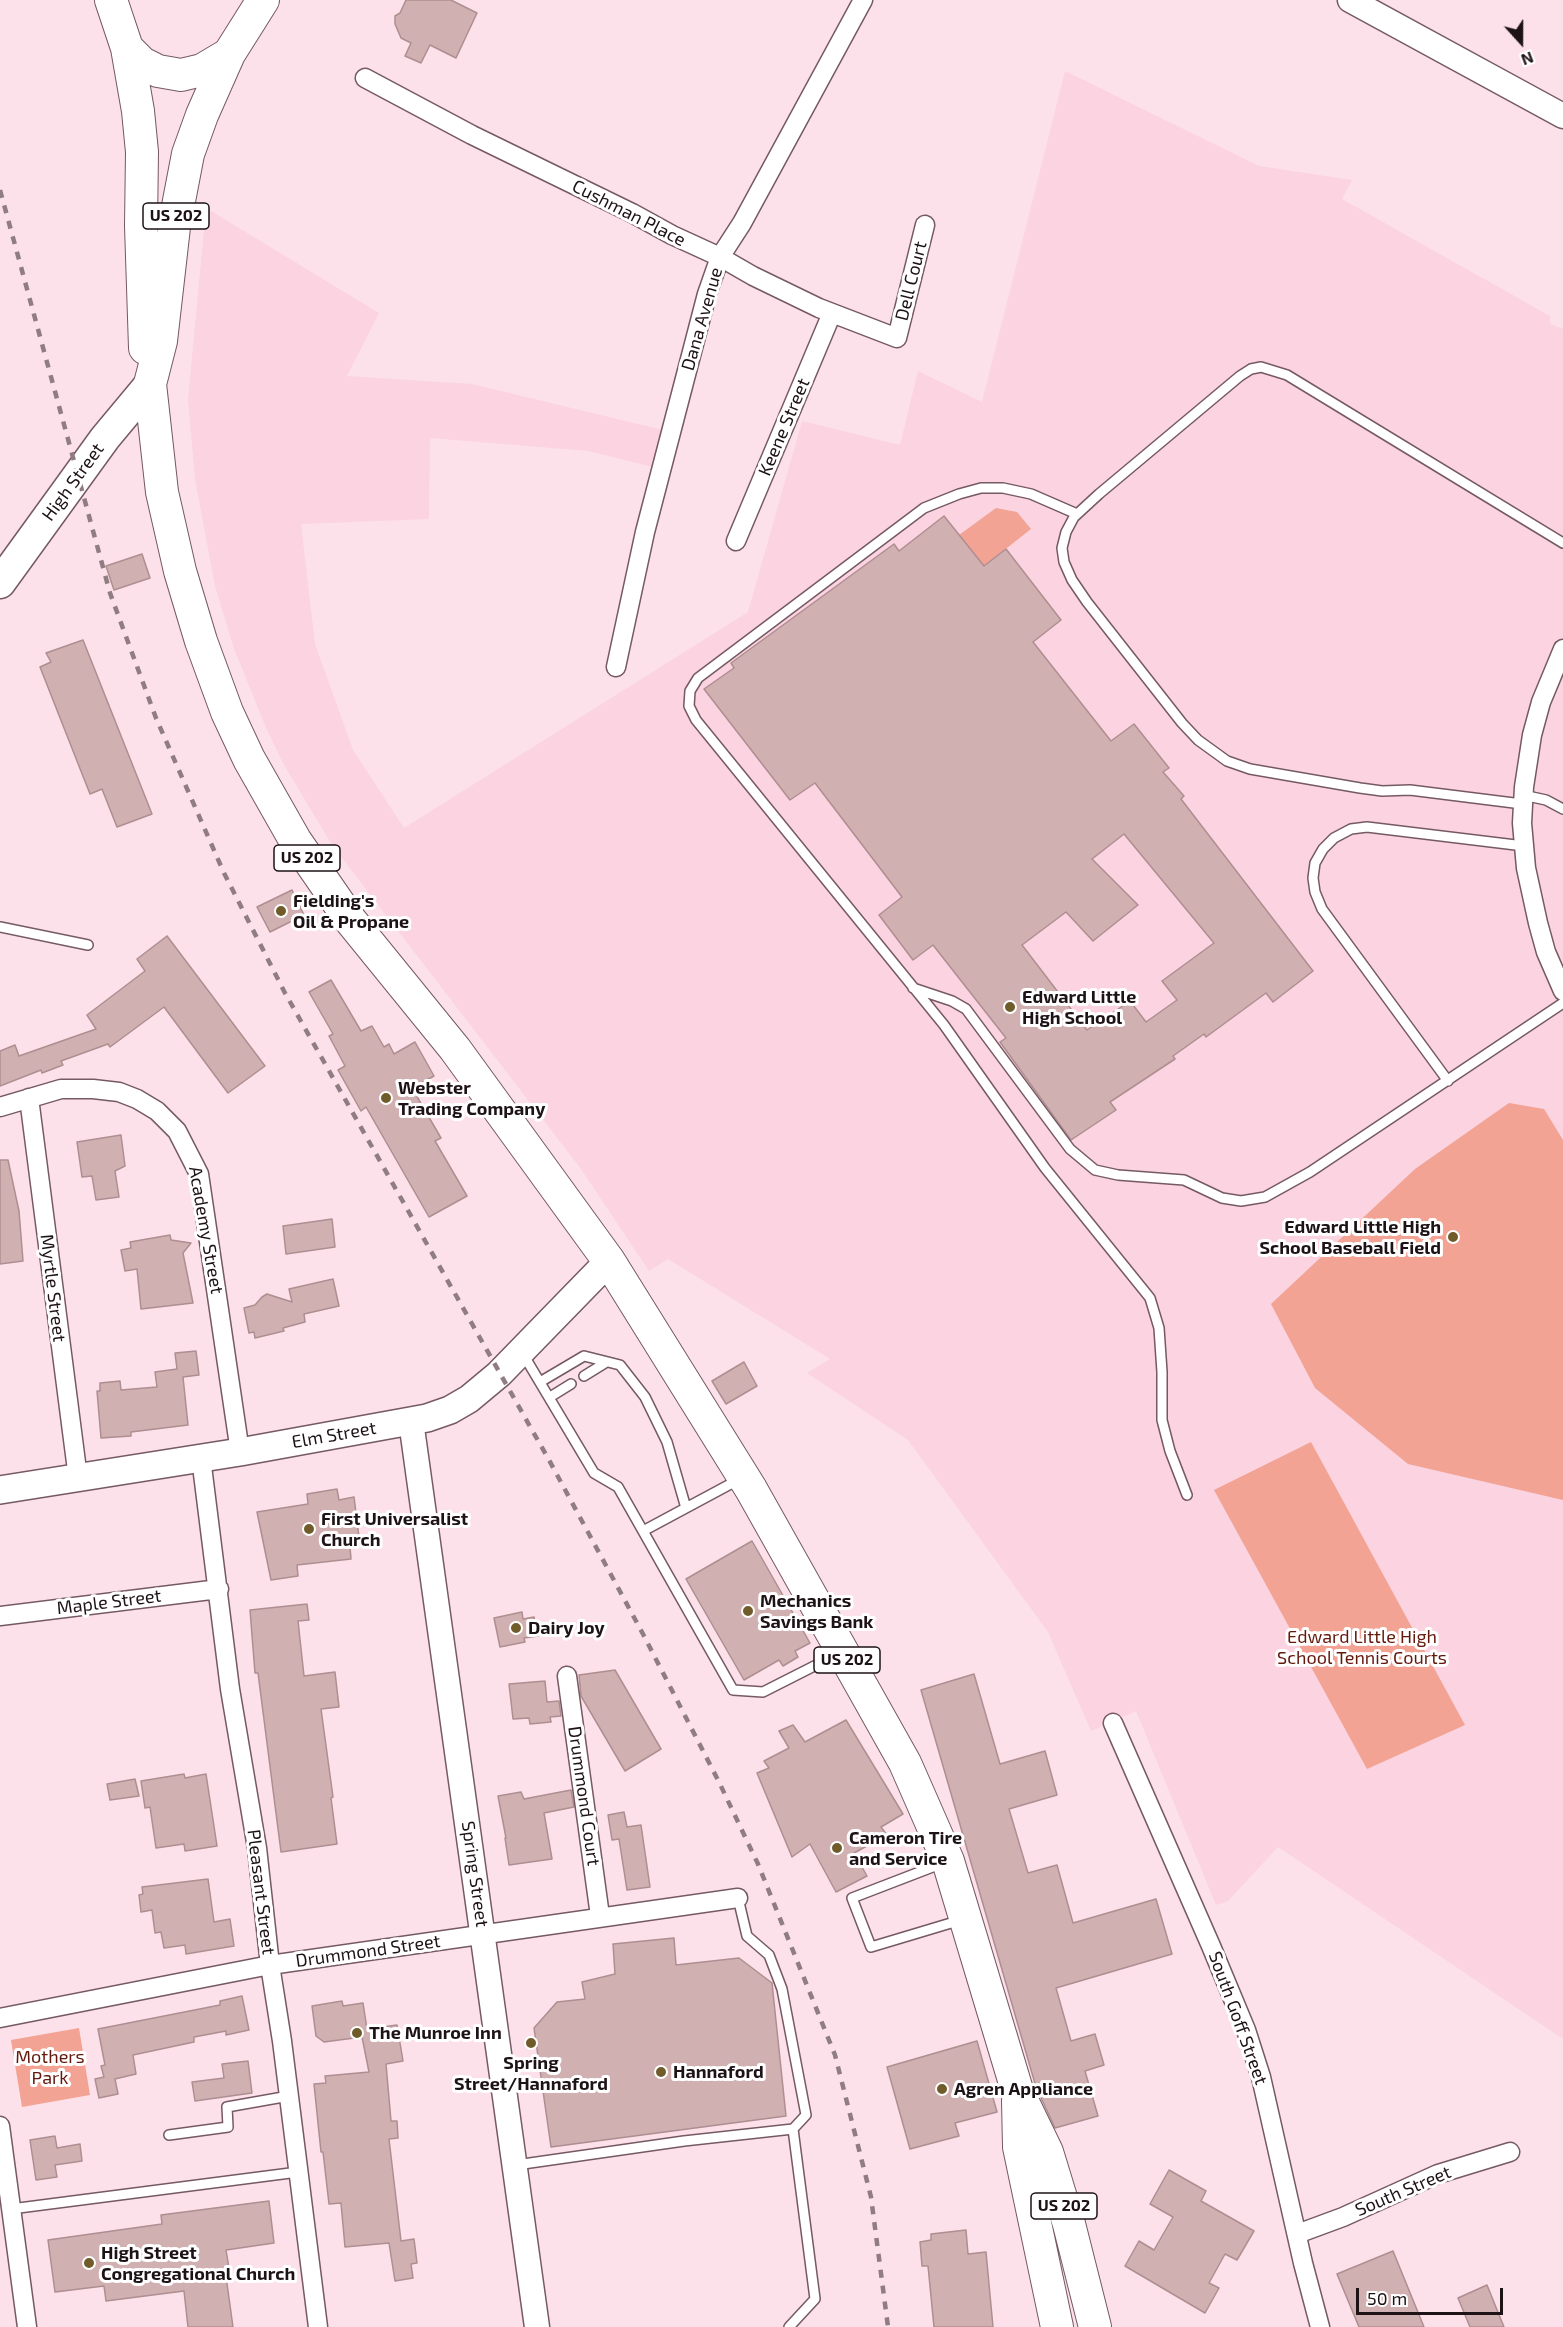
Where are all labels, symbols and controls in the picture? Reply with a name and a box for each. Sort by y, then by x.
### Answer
north arrow [1491,12,1551,72]
text: N [1519,48,1536,70]
street label: Cushman Place [569,175,689,251]
road number: US 202 [143,203,209,229]
street label: Dell Court [891,239,931,323]
street label: Dana Avenue [677,265,727,373]
street label: Keene Street [754,375,814,479]
street label: High Street [38,439,108,525]
road number: US 202 [274,845,340,871]
place label: Fielding's Oil & Propane [293,890,409,932]
marker: Fielding's Oil & Propane [274,904,288,918]
place label: Edward Little High School [1022,986,1136,1028]
marker: Edward Little High School [1003,1000,1017,1014]
place label: Webster Trading Company [398,1077,545,1120]
marker: Webster Trading Company [379,1091,393,1105]
street label: Academy Street [184,1165,228,1295]
place label: Edward Little High School Baseball Field [1260,1216,1441,1258]
marker: Edward Little High School Baseball Field [1446,1230,1460,1244]
street label: Myrtle Street [36,1233,70,1343]
street label: Elm Street [290,1417,378,1453]
place label: First Universalist Church [321,1508,468,1550]
marker: First Universalist Church [302,1522,316,1536]
street label: Maple Street [55,1585,163,1619]
place label: Mechanics Savings Bank [760,1590,873,1632]
marker: Mechanics Savings Bank [741,1604,755,1618]
place label: Dairy Joy [528,1617,605,1639]
marker: Dairy Joy [509,1621,523,1635]
park label: Edward Little High School Tennis Courts [1277,1626,1447,1668]
road number: US 202 [814,1647,880,1673]
street label: Drummond Court [564,1725,604,1867]
street label: Spring Street [457,1820,493,1928]
place label: Cameron Tire and Service [849,1827,962,1870]
street label: Pleasant Street [243,1828,279,1956]
marker: Cameron Tire and Service [830,1841,844,1855]
street label: Drummond Street [294,1930,442,1972]
street label: South Goff Street [1204,1948,1272,2088]
place label: The Munroe Inn [369,2022,502,2044]
marker: The Munroe Inn [350,2026,364,2040]
marker: Spring Street/Hannaford [524,2036,538,2050]
park label: Mothers Park [15,2046,85,2088]
place label: Spring Street/Hannaford [454,2052,608,2094]
place label: Hannaford [673,2061,764,2083]
marker: Hannaford [654,2065,668,2079]
place label: Agren Appliance [954,2078,1093,2100]
marker: Agren Appliance [935,2082,949,2096]
street label: South Street [1352,2161,1454,2221]
road number: US 202 [1031,2193,1097,2219]
place label: High Street Congregational Church [101,2242,295,2284]
marker: High Street Congregational Church [82,2256,96,2270]
scale bar [1359,2276,1506,2314]
text: 50 m [1367,2287,1407,2309]

